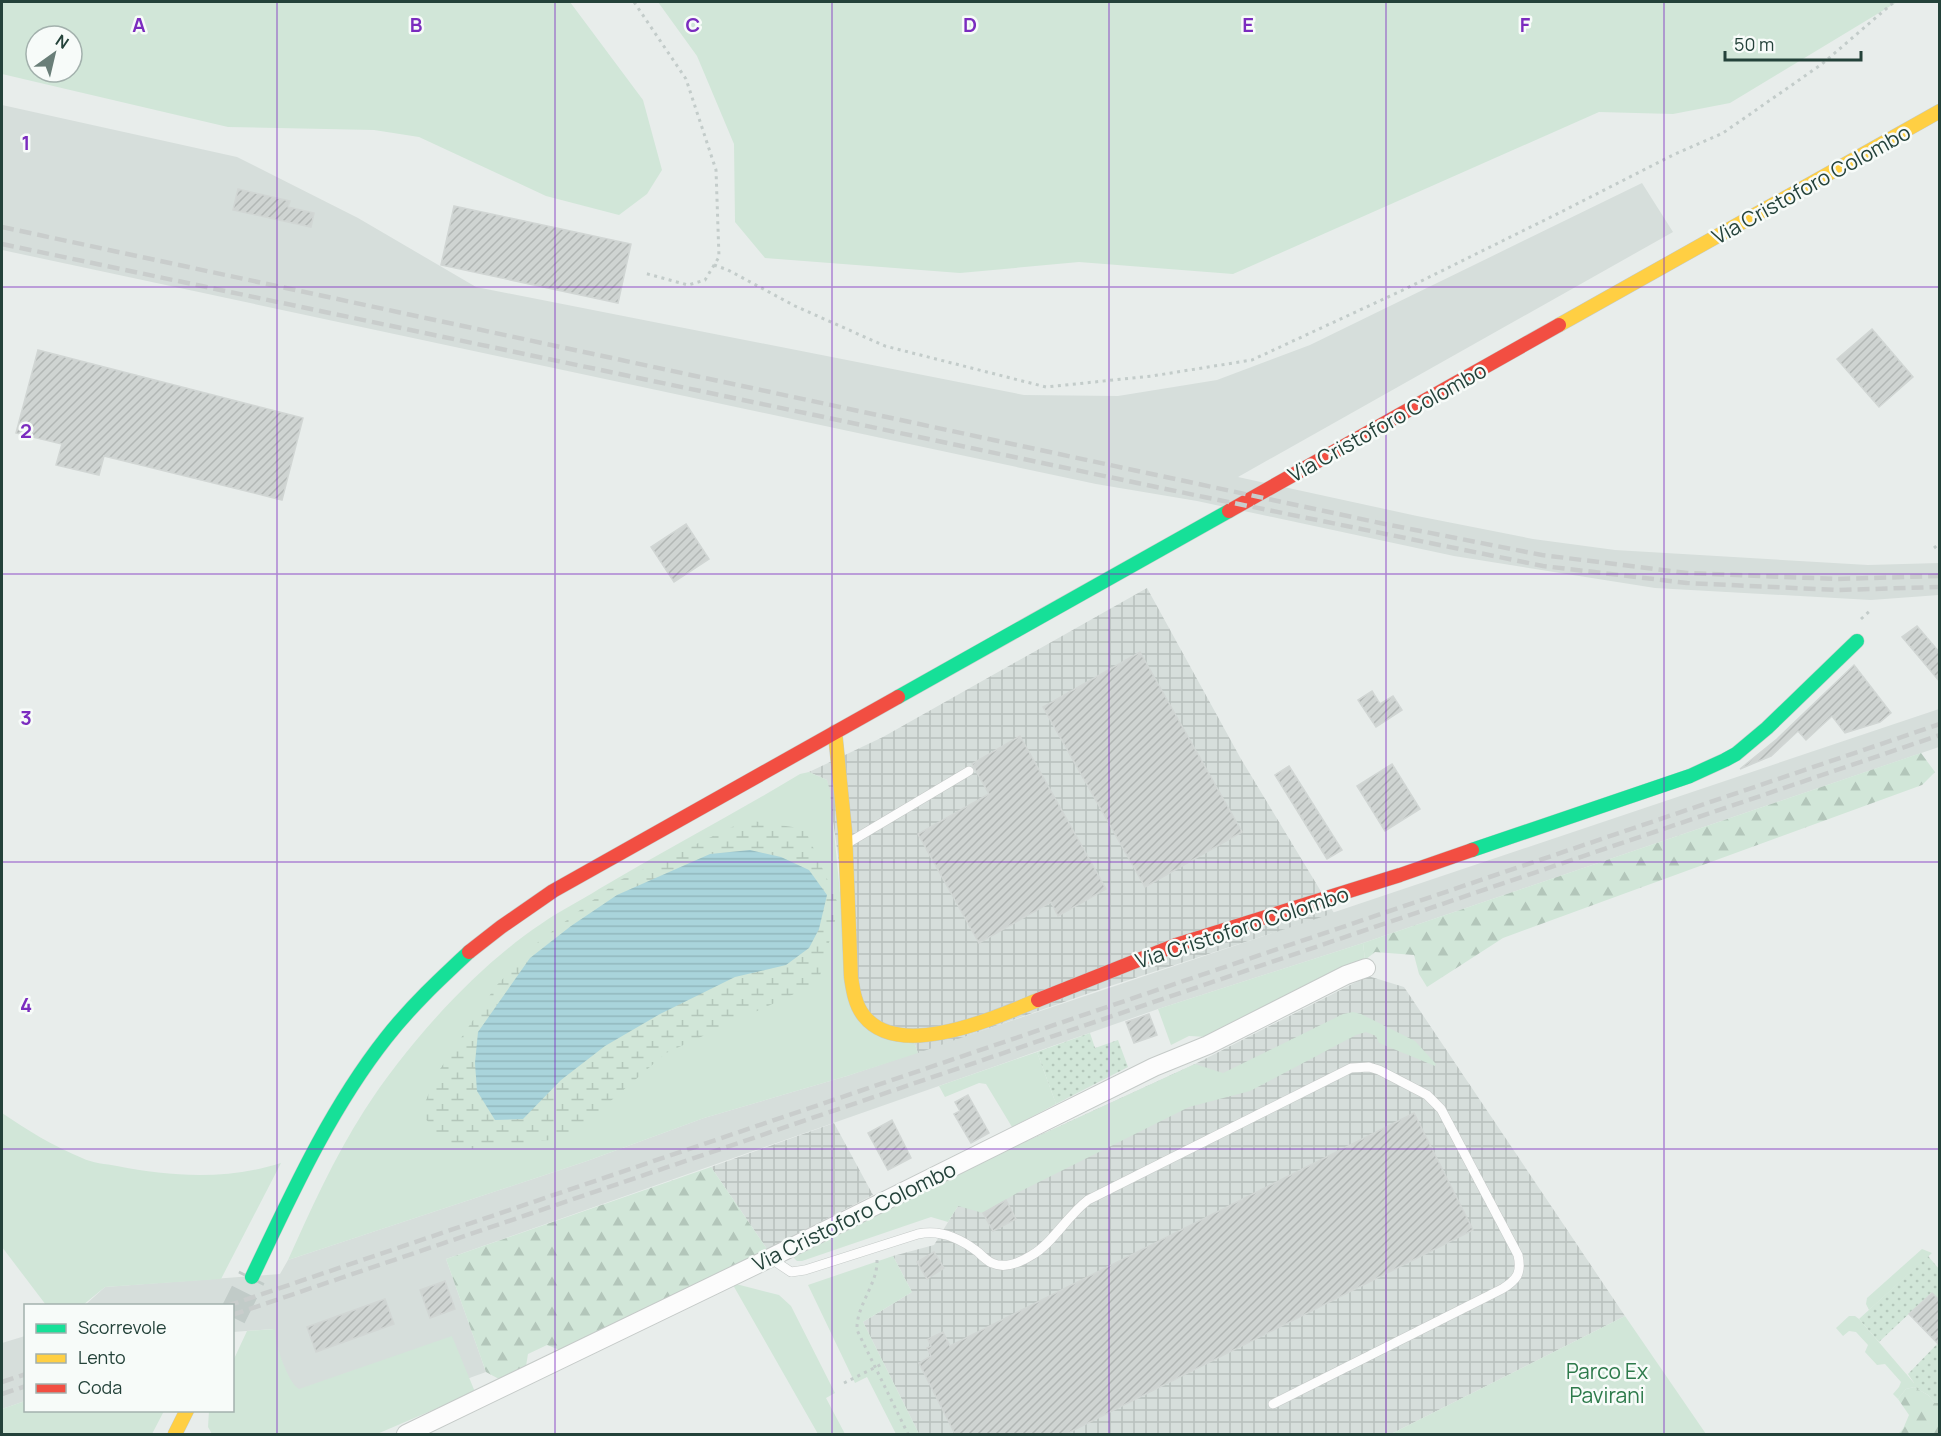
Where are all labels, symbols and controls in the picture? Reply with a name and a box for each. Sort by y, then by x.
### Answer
text: A [132,11,146,38]
text: B [410,11,423,38]
text: C [686,11,700,38]
text: D [963,11,977,38]
text: E [1242,11,1254,38]
text: F [1520,11,1531,38]
north arrow [24,24,84,84]
scale bar [1725,24,1862,62]
text: N [51,29,73,54]
text: 50 m [1734,32,1774,56]
street label: Via Cristoforo Colombo [1707,118,1915,250]
text: 1 [22,129,30,156]
street label: Via Cristoforo Colombo [1283,356,1491,488]
text: 2 [20,417,32,444]
text: 3 [20,704,32,731]
street label: Via Cristoforo Colombo [1132,879,1352,975]
text: 4 [20,991,32,1018]
street label: Via Cristoforo Colombo [748,1155,960,1277]
legend [24,1304,234,1412]
text: Scorrevole [78,1315,167,1339]
text: Lento [78,1345,126,1369]
park label: Parco Ex Pavirani [1566,1357,1648,1409]
text: Coda [78,1375,122,1399]

